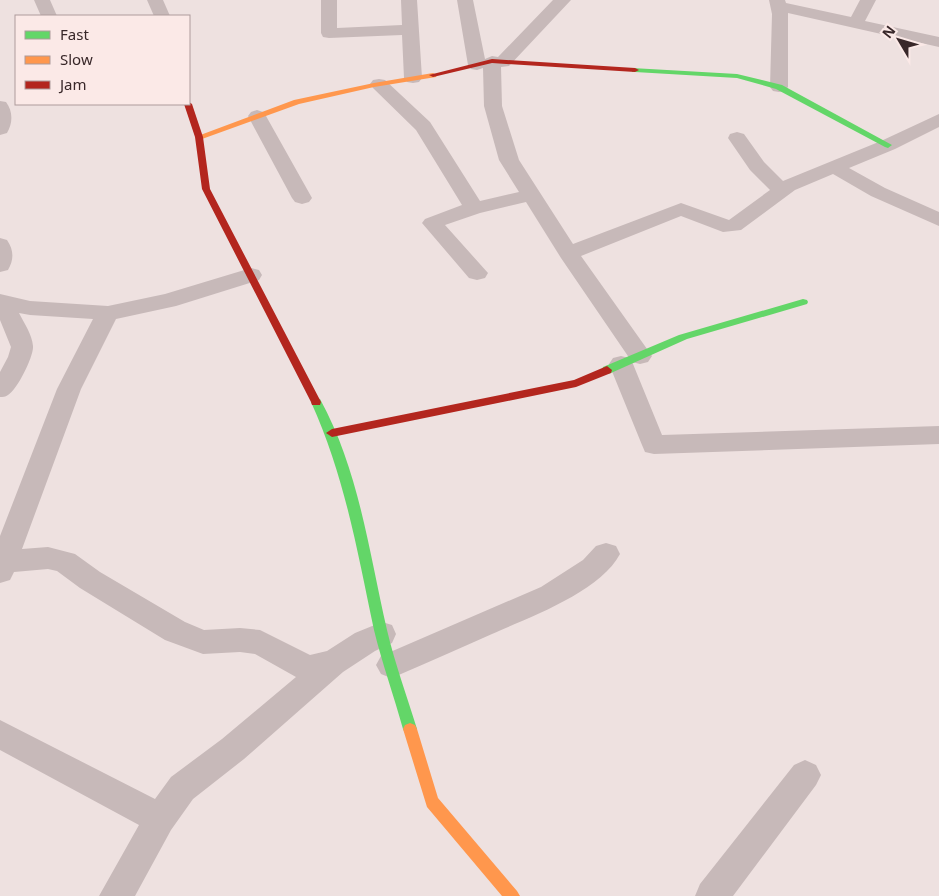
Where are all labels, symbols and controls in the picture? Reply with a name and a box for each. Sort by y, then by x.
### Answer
legend [15,15,190,105]
north arrow [874,15,924,65]
text: N [877,21,899,42]
text: Fast [60,24,89,44]
text: Slow [60,49,93,69]
text: Jam [58,74,87,94]

